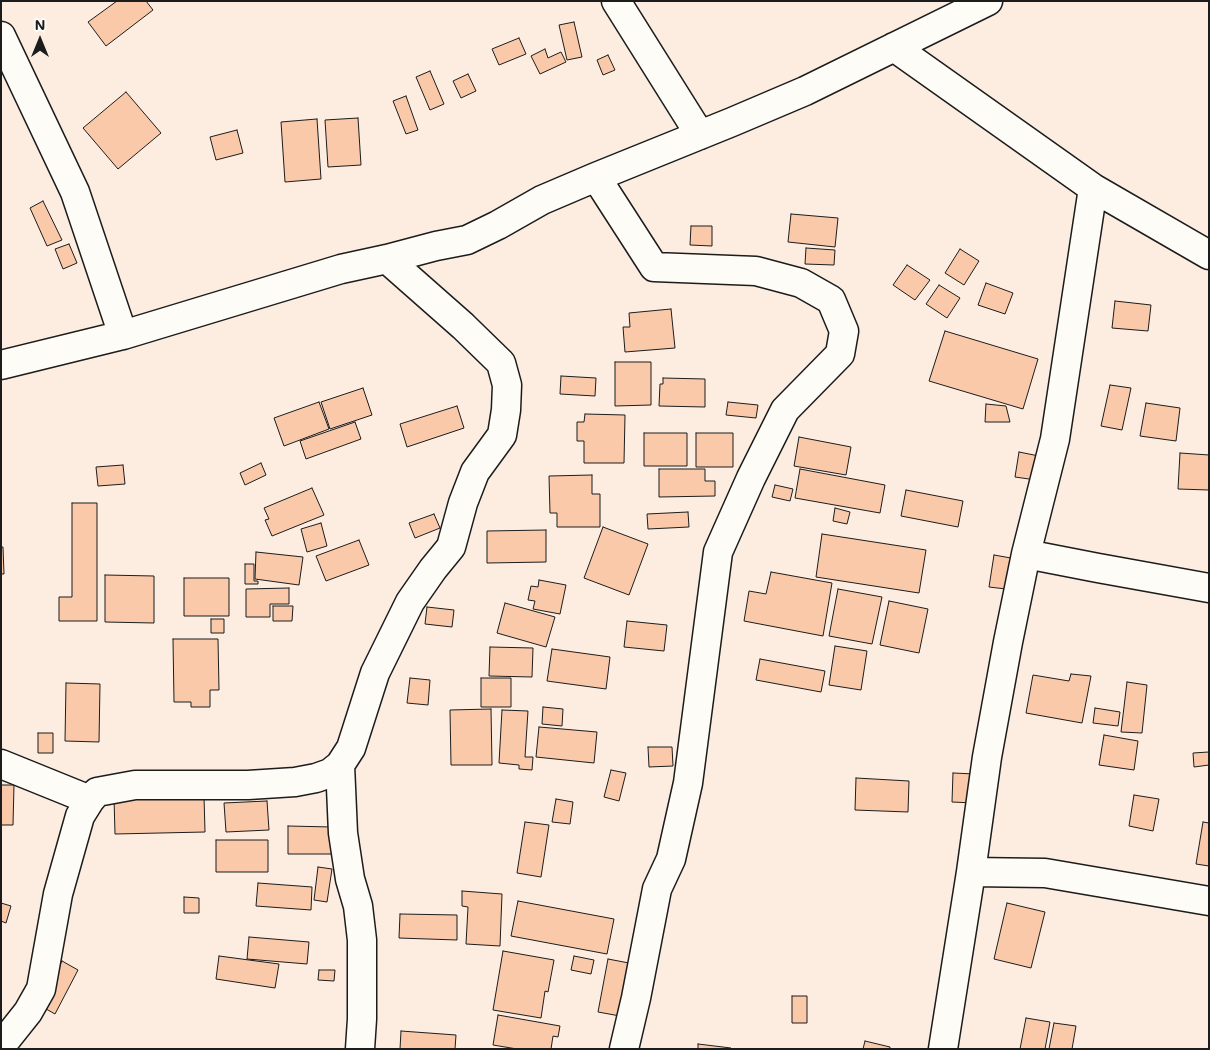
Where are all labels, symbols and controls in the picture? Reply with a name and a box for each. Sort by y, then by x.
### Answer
north arrow [15,15,65,65]
text: N [35,15,45,34]

